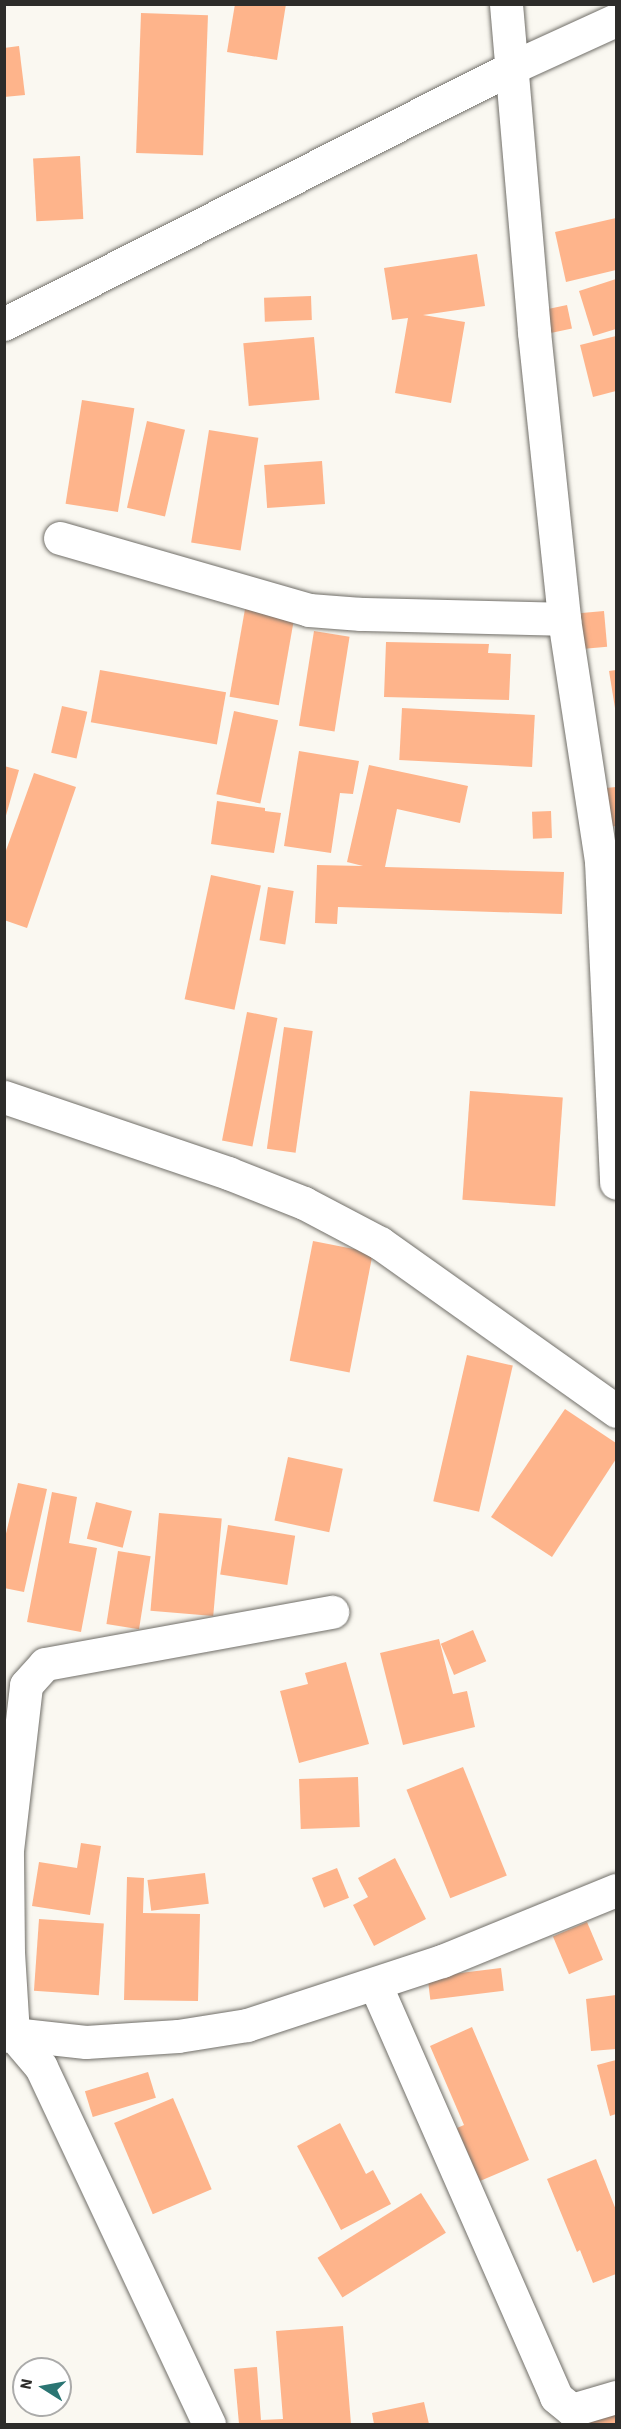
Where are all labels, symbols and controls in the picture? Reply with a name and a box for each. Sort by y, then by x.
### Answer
north arrow [12,2357,72,2417]
text: N [14,2377,38,2391]

